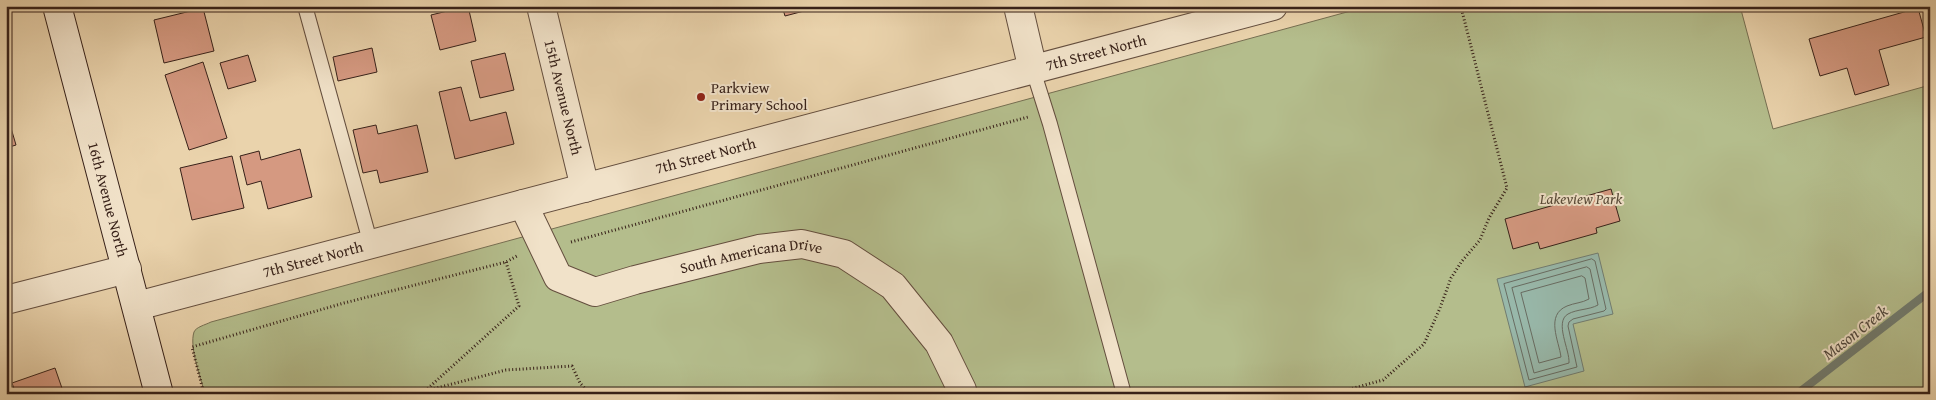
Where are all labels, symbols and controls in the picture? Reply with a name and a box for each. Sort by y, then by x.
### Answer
street label: 7th Street North [1044,29,1149,76]
street label: 15th Avenue North [539,37,588,158]
place label: Parkview Primary School [711,77,807,115]
marker: Parkview Primary School [695,91,707,103]
street label: 7th Street North [653,132,758,179]
street label: 16th Avenue North [83,139,134,260]
park label: Lakeview Park [1539,188,1622,209]
street label: South Americana Drive [678,233,825,278]
street label: 7th Street North [260,236,366,282]
water label: Mason Creek [1817,298,1893,365]

